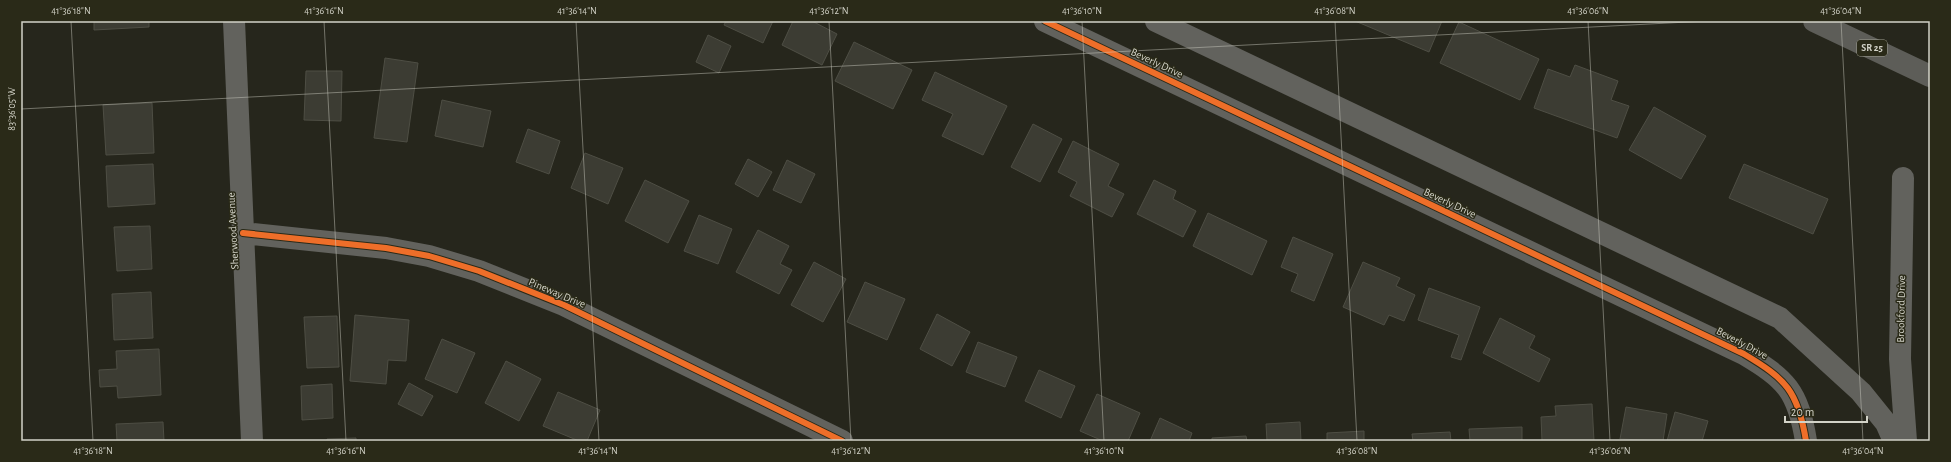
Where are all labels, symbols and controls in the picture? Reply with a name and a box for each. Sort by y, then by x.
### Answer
text: 41°36'18"N [51,6,91,16]
text: 41°36'16"N [304,6,344,16]
text: 41°36'14"N [557,6,597,16]
text: 41°36'12"N [809,6,849,16]
text: 41°36'10"N [1062,6,1102,16]
text: 41°36'08"N [1314,6,1356,16]
text: 41°36'06"N [1567,6,1609,16]
text: 41°36'04"N [1820,6,1862,16]
road number: SR 25 [1857,40,1887,56]
street label: Beverly Drive [1129,46,1185,80]
text: 83°36'05"W [7,87,17,131]
street label: Beverly Drive [1422,186,1478,220]
street label: Sherwood Avenue [225,192,241,270]
street label: Brookford Drive [1895,275,1907,343]
street label: Pineway Drive [527,276,587,310]
street label: Beverly Drive [1715,325,1769,361]
scale bar [1785,398,1867,424]
text: 20 m [1791,406,1814,418]
text: 41°36'18"N [73,446,113,456]
text: 41°36'16"N [326,446,366,456]
text: 41°36'14"N [578,446,618,456]
text: 41°36'12"N [831,446,871,456]
text: 41°36'10"N [1084,446,1124,456]
text: 41°36'08"N [1336,446,1378,456]
text: 41°36'06"N [1589,446,1631,456]
text: 41°36'04"N [1842,446,1884,456]

